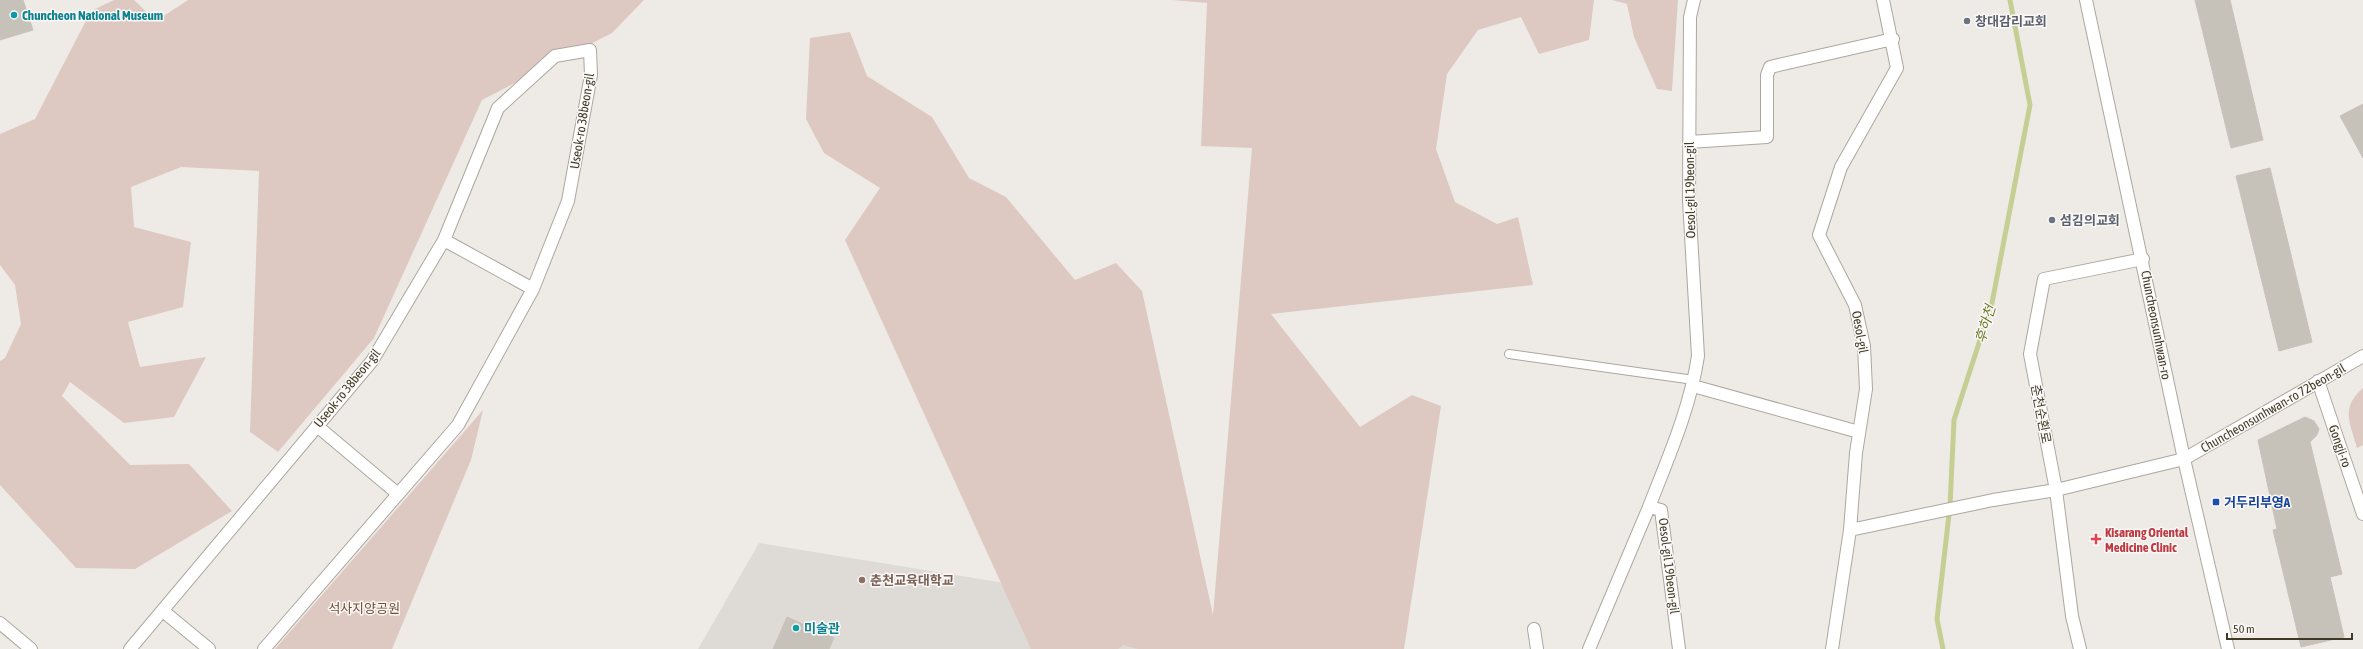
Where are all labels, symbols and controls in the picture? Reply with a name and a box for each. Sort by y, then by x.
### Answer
place label: Chuncheon National Museum [22,8,163,23]
marker: Chuncheon National Museum [9,10,19,20]
place label: 창대감리교회 [1975,14,2047,29]
marker: 창대감리교회 [1962,16,1972,26]
street label: Useok-ro 38beon-gil [567,71,597,170]
street label: Oesol-gil 19beon-gil [1682,141,1698,238]
place label: 섬김의교회 [2060,213,2120,228]
marker: 섬김의교회 [2047,215,2057,225]
street label: Chuncheonsunhwan-ro [2138,269,2174,381]
water label: 후하천 [1972,302,1999,345]
street label: Oesol-gil [1849,310,1871,355]
street label: Useok-ro 38beon-gil [311,345,384,430]
street label: Chuncheonsunhwan-ro 72beon-gil [2198,360,2348,456]
street label: 춘천순환로 [2028,383,2054,445]
street label: Gongji-ro [2326,423,2354,469]
place label: 거두리부영A [2224,495,2291,510]
marker: 거두리부영A [2211,497,2221,507]
street label: Oesol-gil 19beon-gil [1656,517,1682,615]
place label: Kisarang Oriental Medicine Clinic [2105,525,2189,555]
marker: Kisarang Oriental Medicine Clinic [2090,533,2102,545]
place label: 춘천교육대학교 [870,573,954,588]
marker: 춘천교육대학교 [857,575,867,585]
park label: 석사지양공원 [328,601,400,616]
scale bar [2227,615,2352,641]
place label: 미술관 [804,621,840,636]
text: 50 m [2233,622,2255,636]
marker: 미술관 [791,623,801,633]

